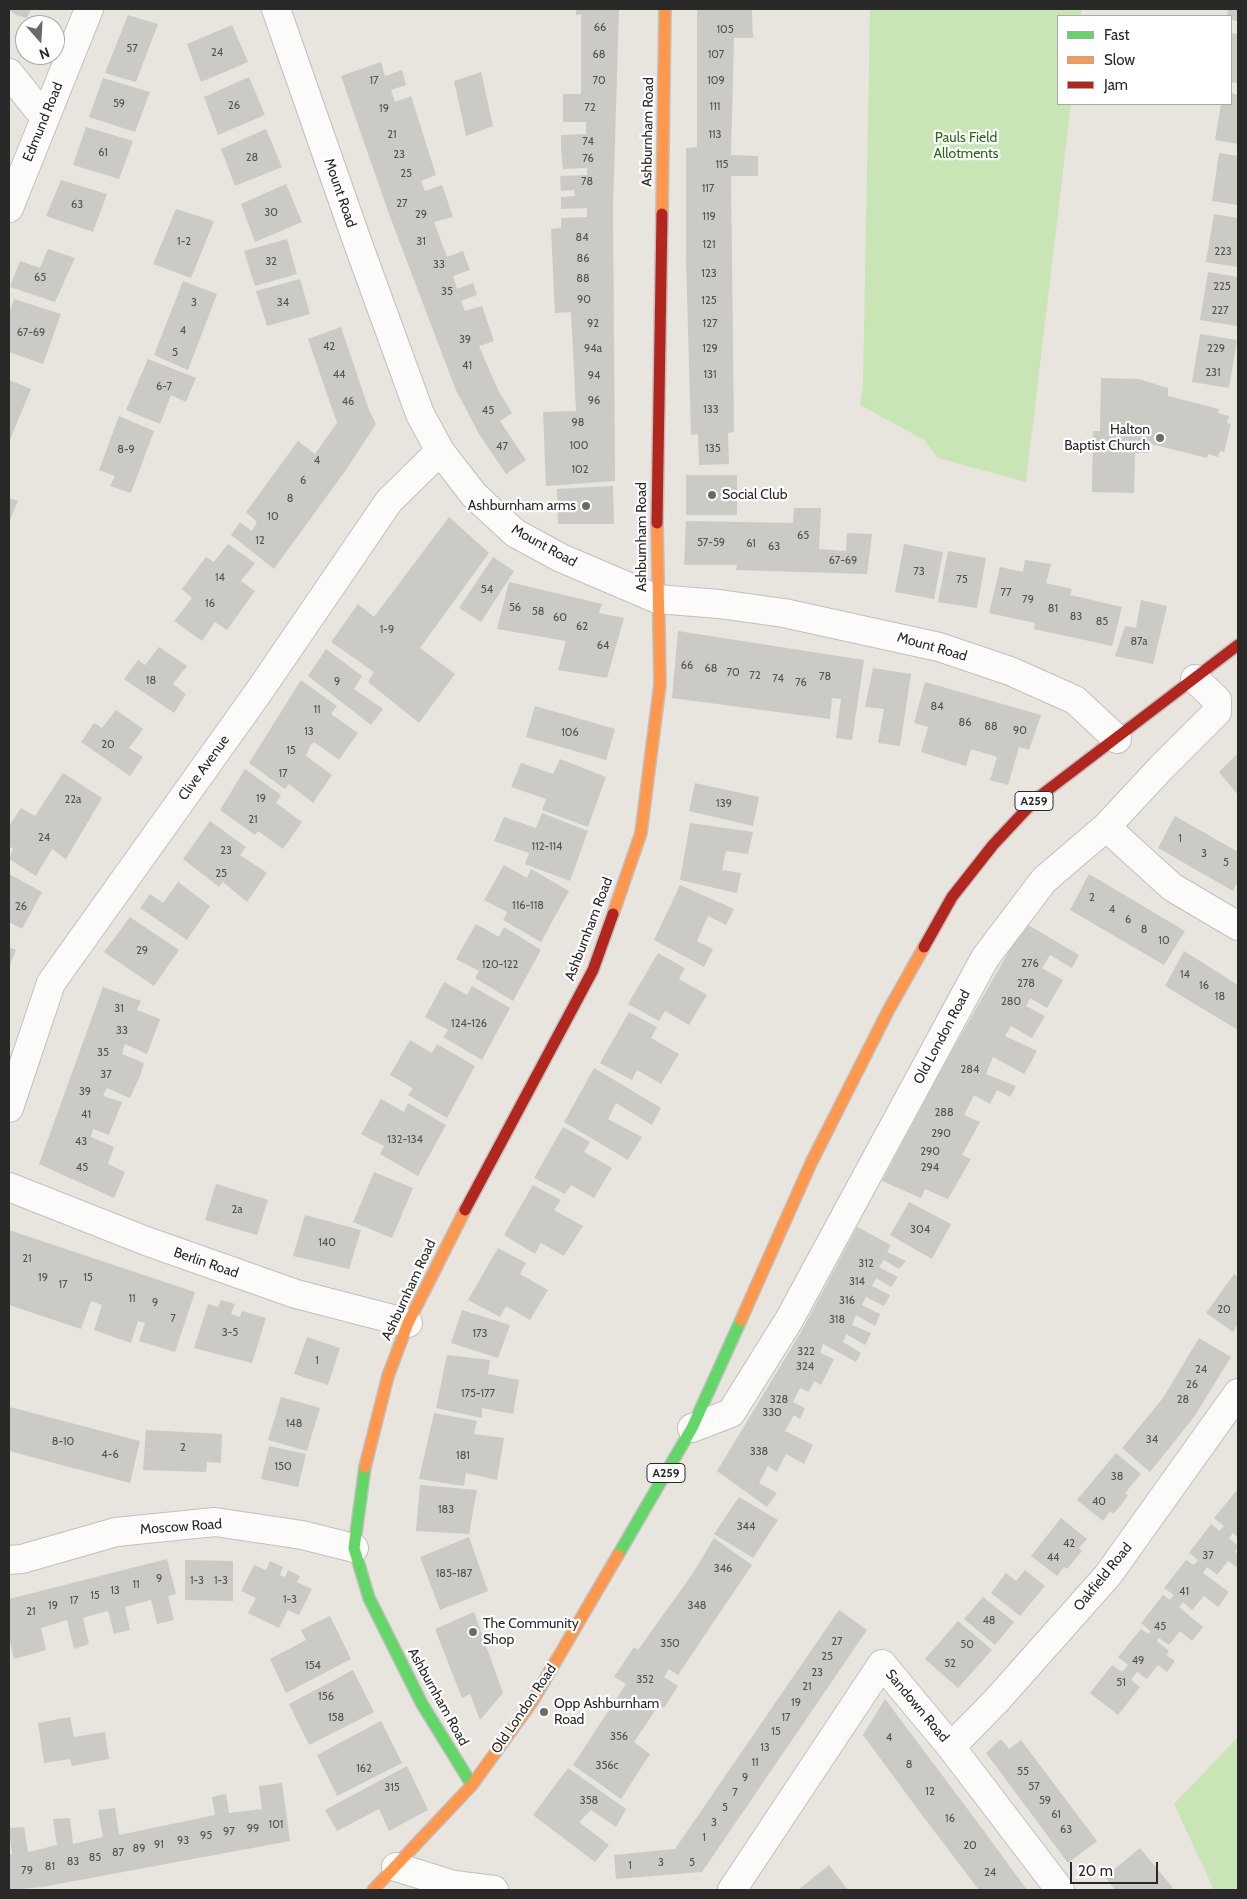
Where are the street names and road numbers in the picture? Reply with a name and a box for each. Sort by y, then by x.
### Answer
street label: Ashburnham Road [639,77,657,187]
street label: Edmund Road [19,80,67,164]
street label: Mount Road [320,156,360,230]
street label: Ashburnham Road [634,482,650,592]
street label: Mount Road [508,521,580,571]
street label: Mount Road [895,629,969,665]
street label: Clive Avenue [175,732,233,804]
road number: A259 [1015,791,1053,810]
street label: Ashburnham Road [562,875,616,983]
street label: Old London Road [910,987,974,1087]
street label: Ashburnham Road [378,1237,440,1343]
street label: Berlin Road [171,1244,241,1282]
road number: A259 [647,1464,685,1482]
street label: Moscow Road [139,1516,223,1538]
street label: Oakfield Road [1070,1539,1136,1615]
street label: Ashburnham Road [404,1645,472,1749]
street label: Old London Road [488,1661,560,1757]
street label: Sandown Road [882,1666,952,1746]

